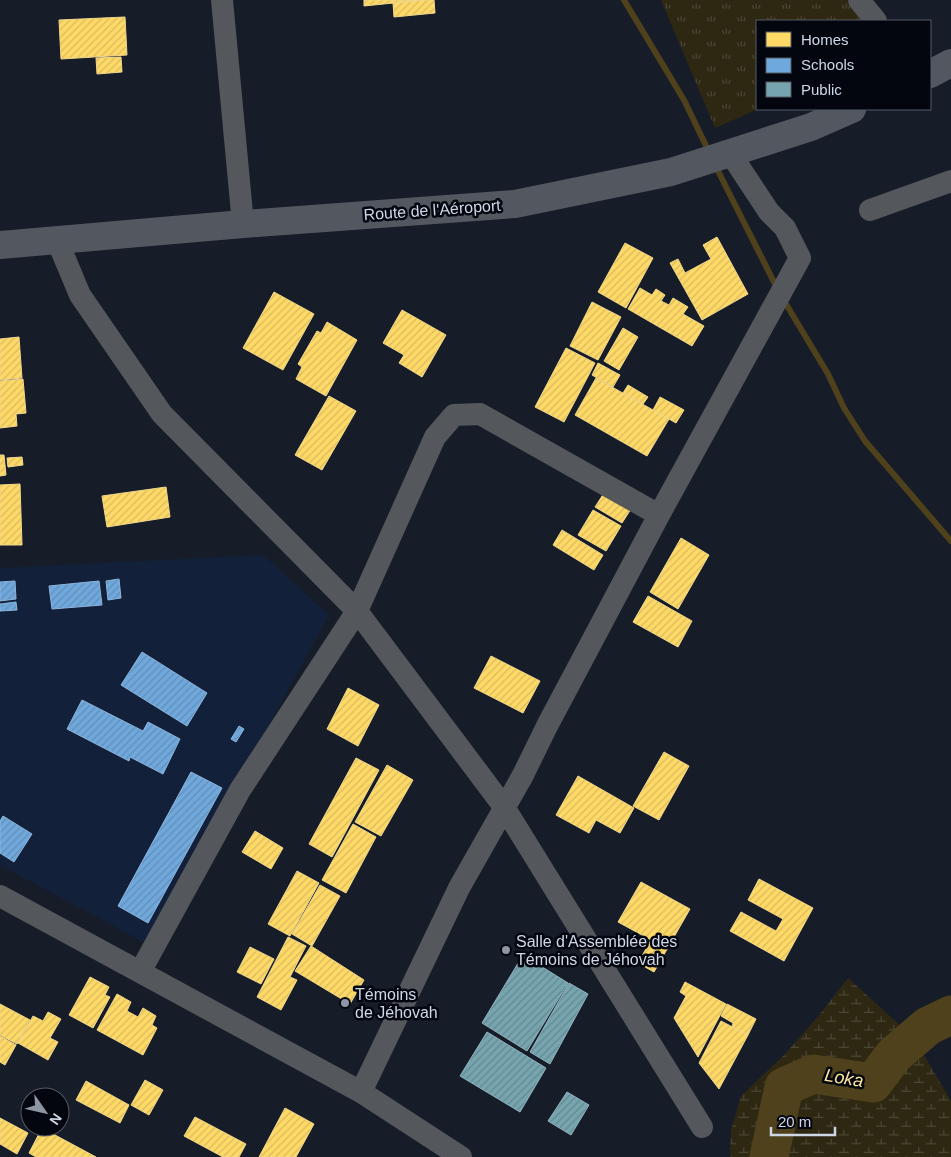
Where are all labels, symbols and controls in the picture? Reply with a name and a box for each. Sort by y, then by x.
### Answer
legend [756,20,931,110]
text: Homes [801,31,849,48]
text: Schools [801,56,854,73]
text: Public [801,81,842,98]
street label: Route de l'Aéroport [363,197,502,223]
place label: Salle d'Assemblée des Témoins de Jéhovah [516,933,677,968]
marker: Salle d'Assemblée des Témoins de Jéhovah [500,944,512,956]
place label: Témoins de Jéhovah [355,986,438,1021]
marker: Témoins de Jéhovah [339,997,351,1009]
water label: Loka [823,1065,865,1091]
north arrow [20,1087,70,1137]
scale bar [771,1104,835,1136]
text: N [46,1111,65,1128]
text: 20 m [778,1113,811,1130]

